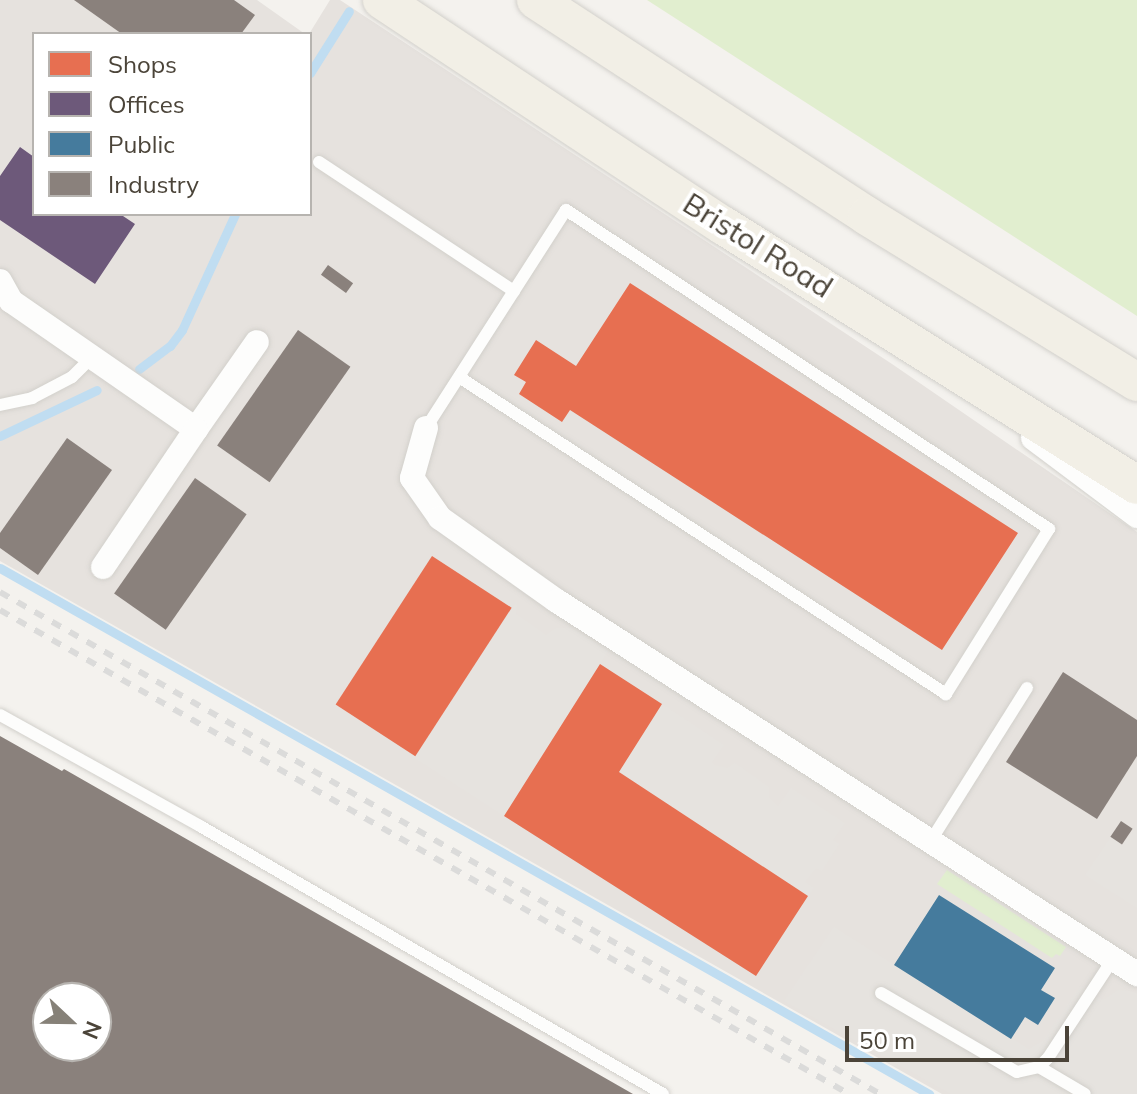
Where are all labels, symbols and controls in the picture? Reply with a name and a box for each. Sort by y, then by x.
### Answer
legend [32,32,312,216]
text: Shops [108,49,177,79]
text: Offices [108,89,185,119]
text: Public [108,129,175,159]
text: Industry [108,169,199,199]
street label: Bristol Road [677,185,839,305]
north arrow [32,982,112,1062]
scale bar [849,1010,1073,1060]
text: N [76,1017,108,1043]
text: 50 m [859,1025,915,1055]

